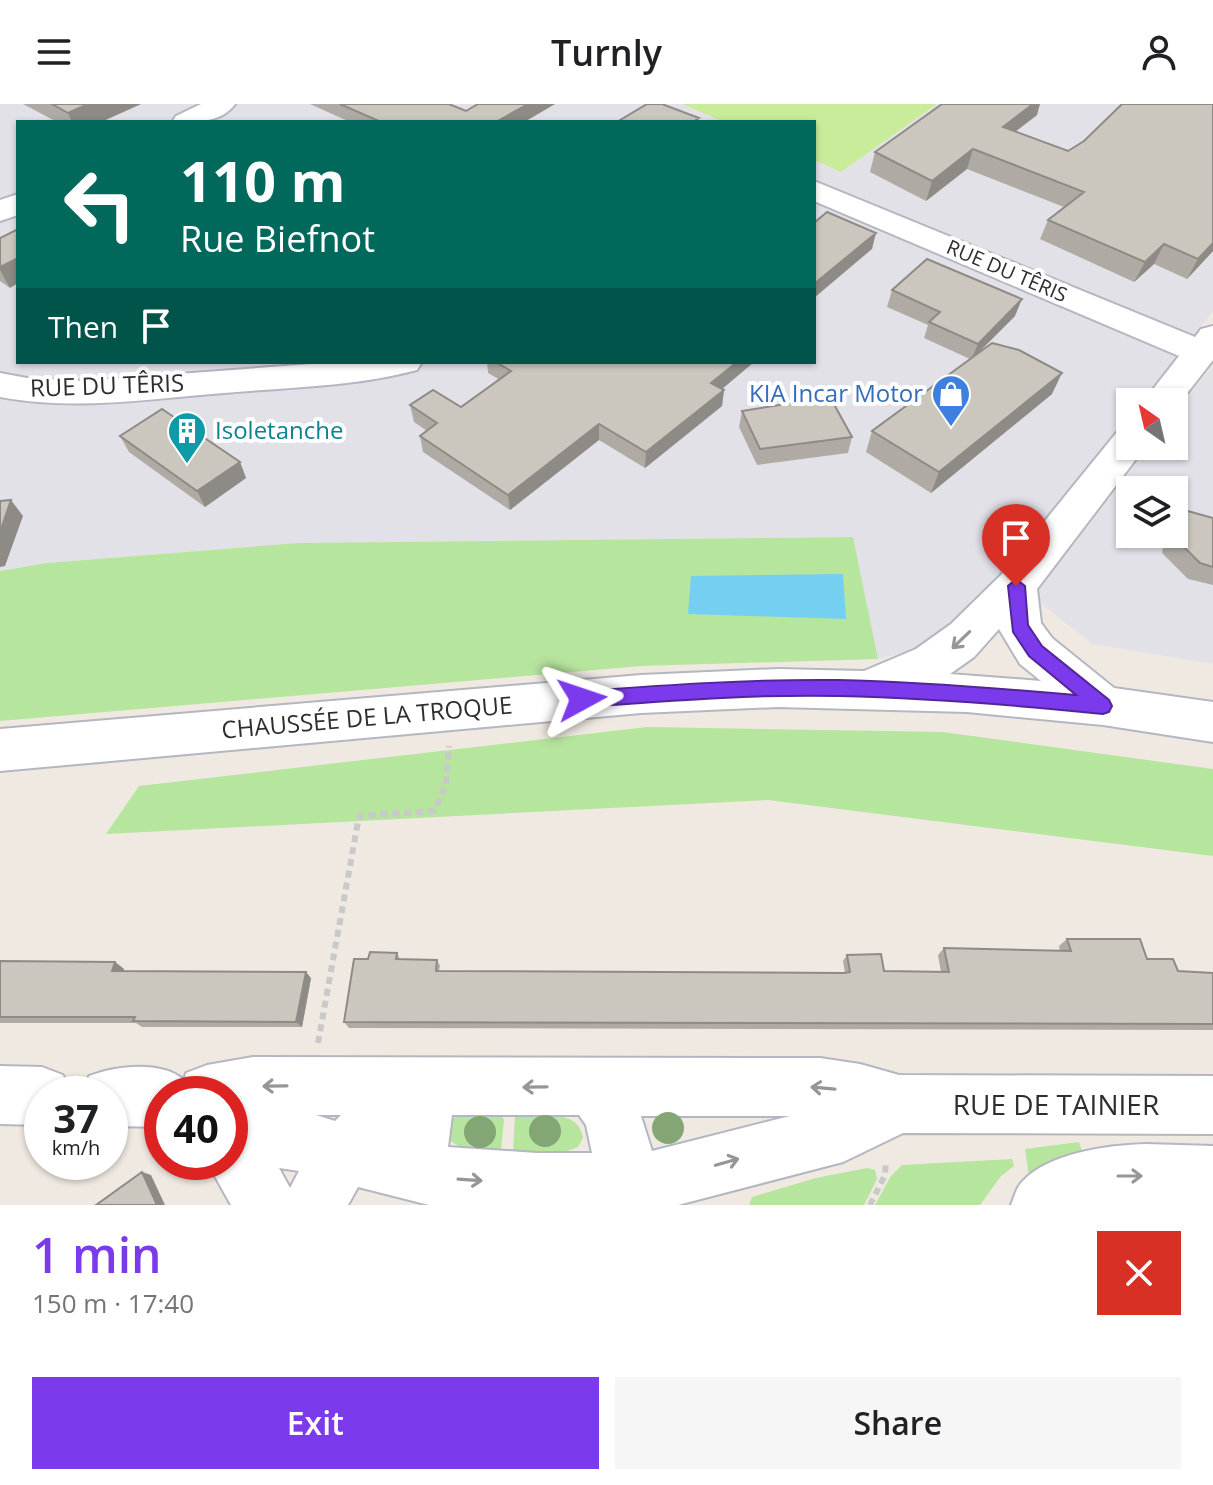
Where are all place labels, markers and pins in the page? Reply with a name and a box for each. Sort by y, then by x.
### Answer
shop icon: KIA Incar Motor [930,373,972,428]
place label: KIA Incar Motor [749,376,923,409]
building icon: Isoletanche [166,410,208,465]
place label: Isoletanche [215,413,343,446]
pin [982,504,1050,586]

